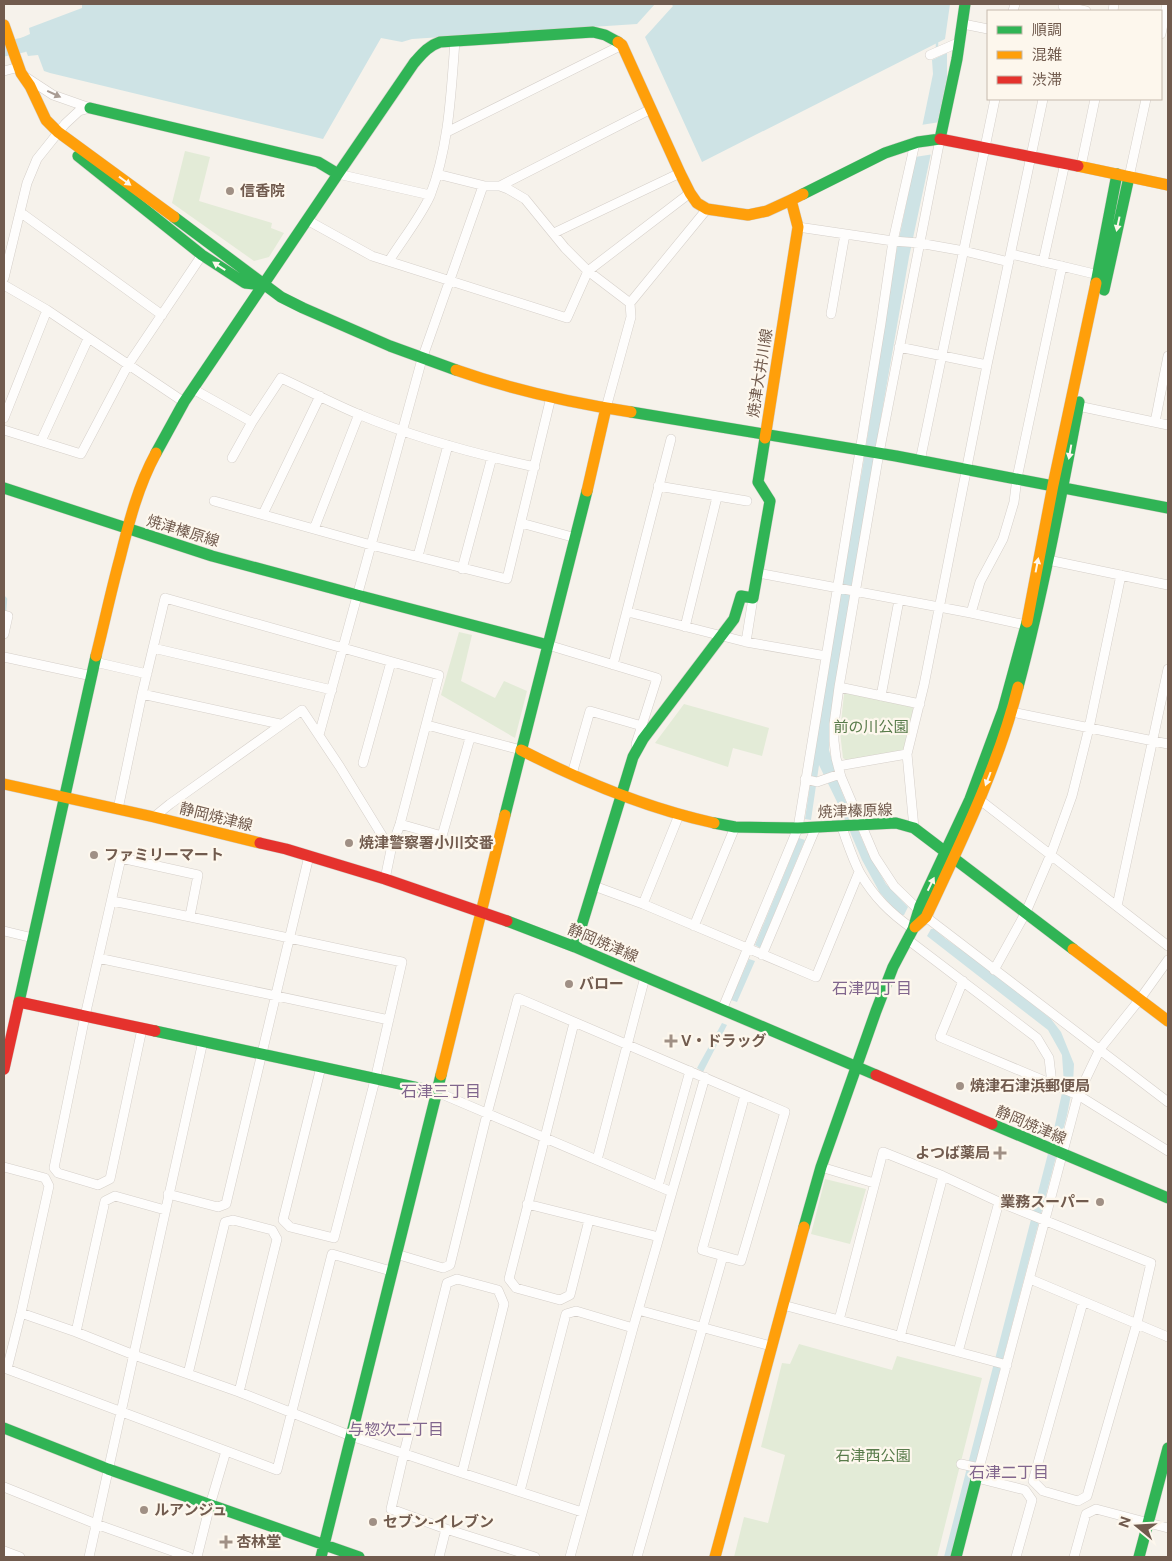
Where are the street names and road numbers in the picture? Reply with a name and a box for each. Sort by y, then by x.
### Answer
street label: 焼津大井川線 [744,327,775,419]
street label: 焼津榛原線 [145,511,222,550]
street label: 静岡焼津線 [178,799,255,834]
street label: 焼津榛原線 [817,801,893,820]
street label: 静岡焼津線 [565,920,641,965]
street label: 静岡焼津線 [993,1102,1069,1147]

